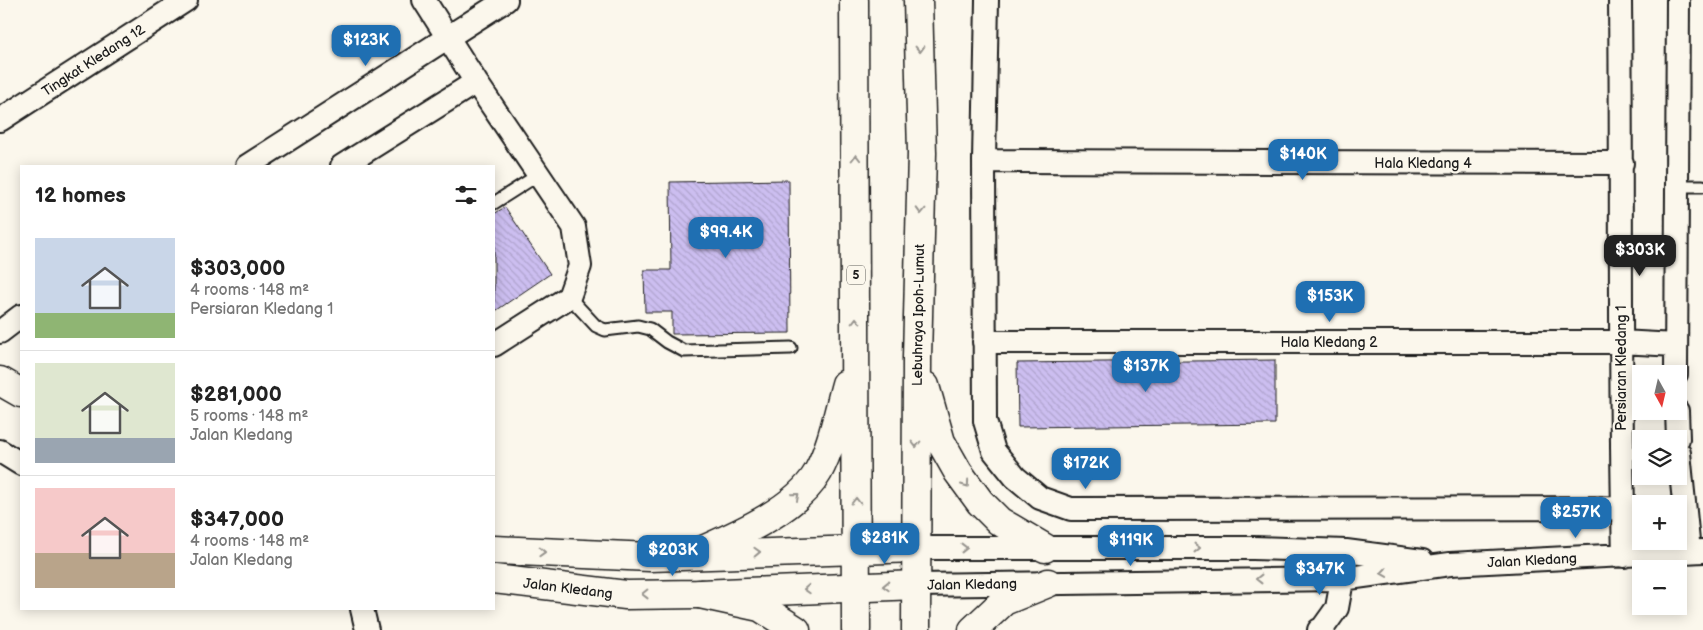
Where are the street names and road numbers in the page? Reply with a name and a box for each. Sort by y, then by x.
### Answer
street label: Tingkat Kledang 12 [39,20,149,100]
street label: Hala Kledang 4 [1374,155,1472,172]
street label: Lebuhraya Ipoh-Lumut [909,243,928,386]
road number: 5 [847,266,865,284]
street label: Persiaran Kledang 1 [1613,305,1630,431]
street label: Hala Kledang 2 [1280,334,1378,351]
street label: Jalan Kledang [1487,550,1577,571]
street label: Jalan Kledang [522,575,614,602]
street label: Jalan Kledang [927,575,1017,594]

